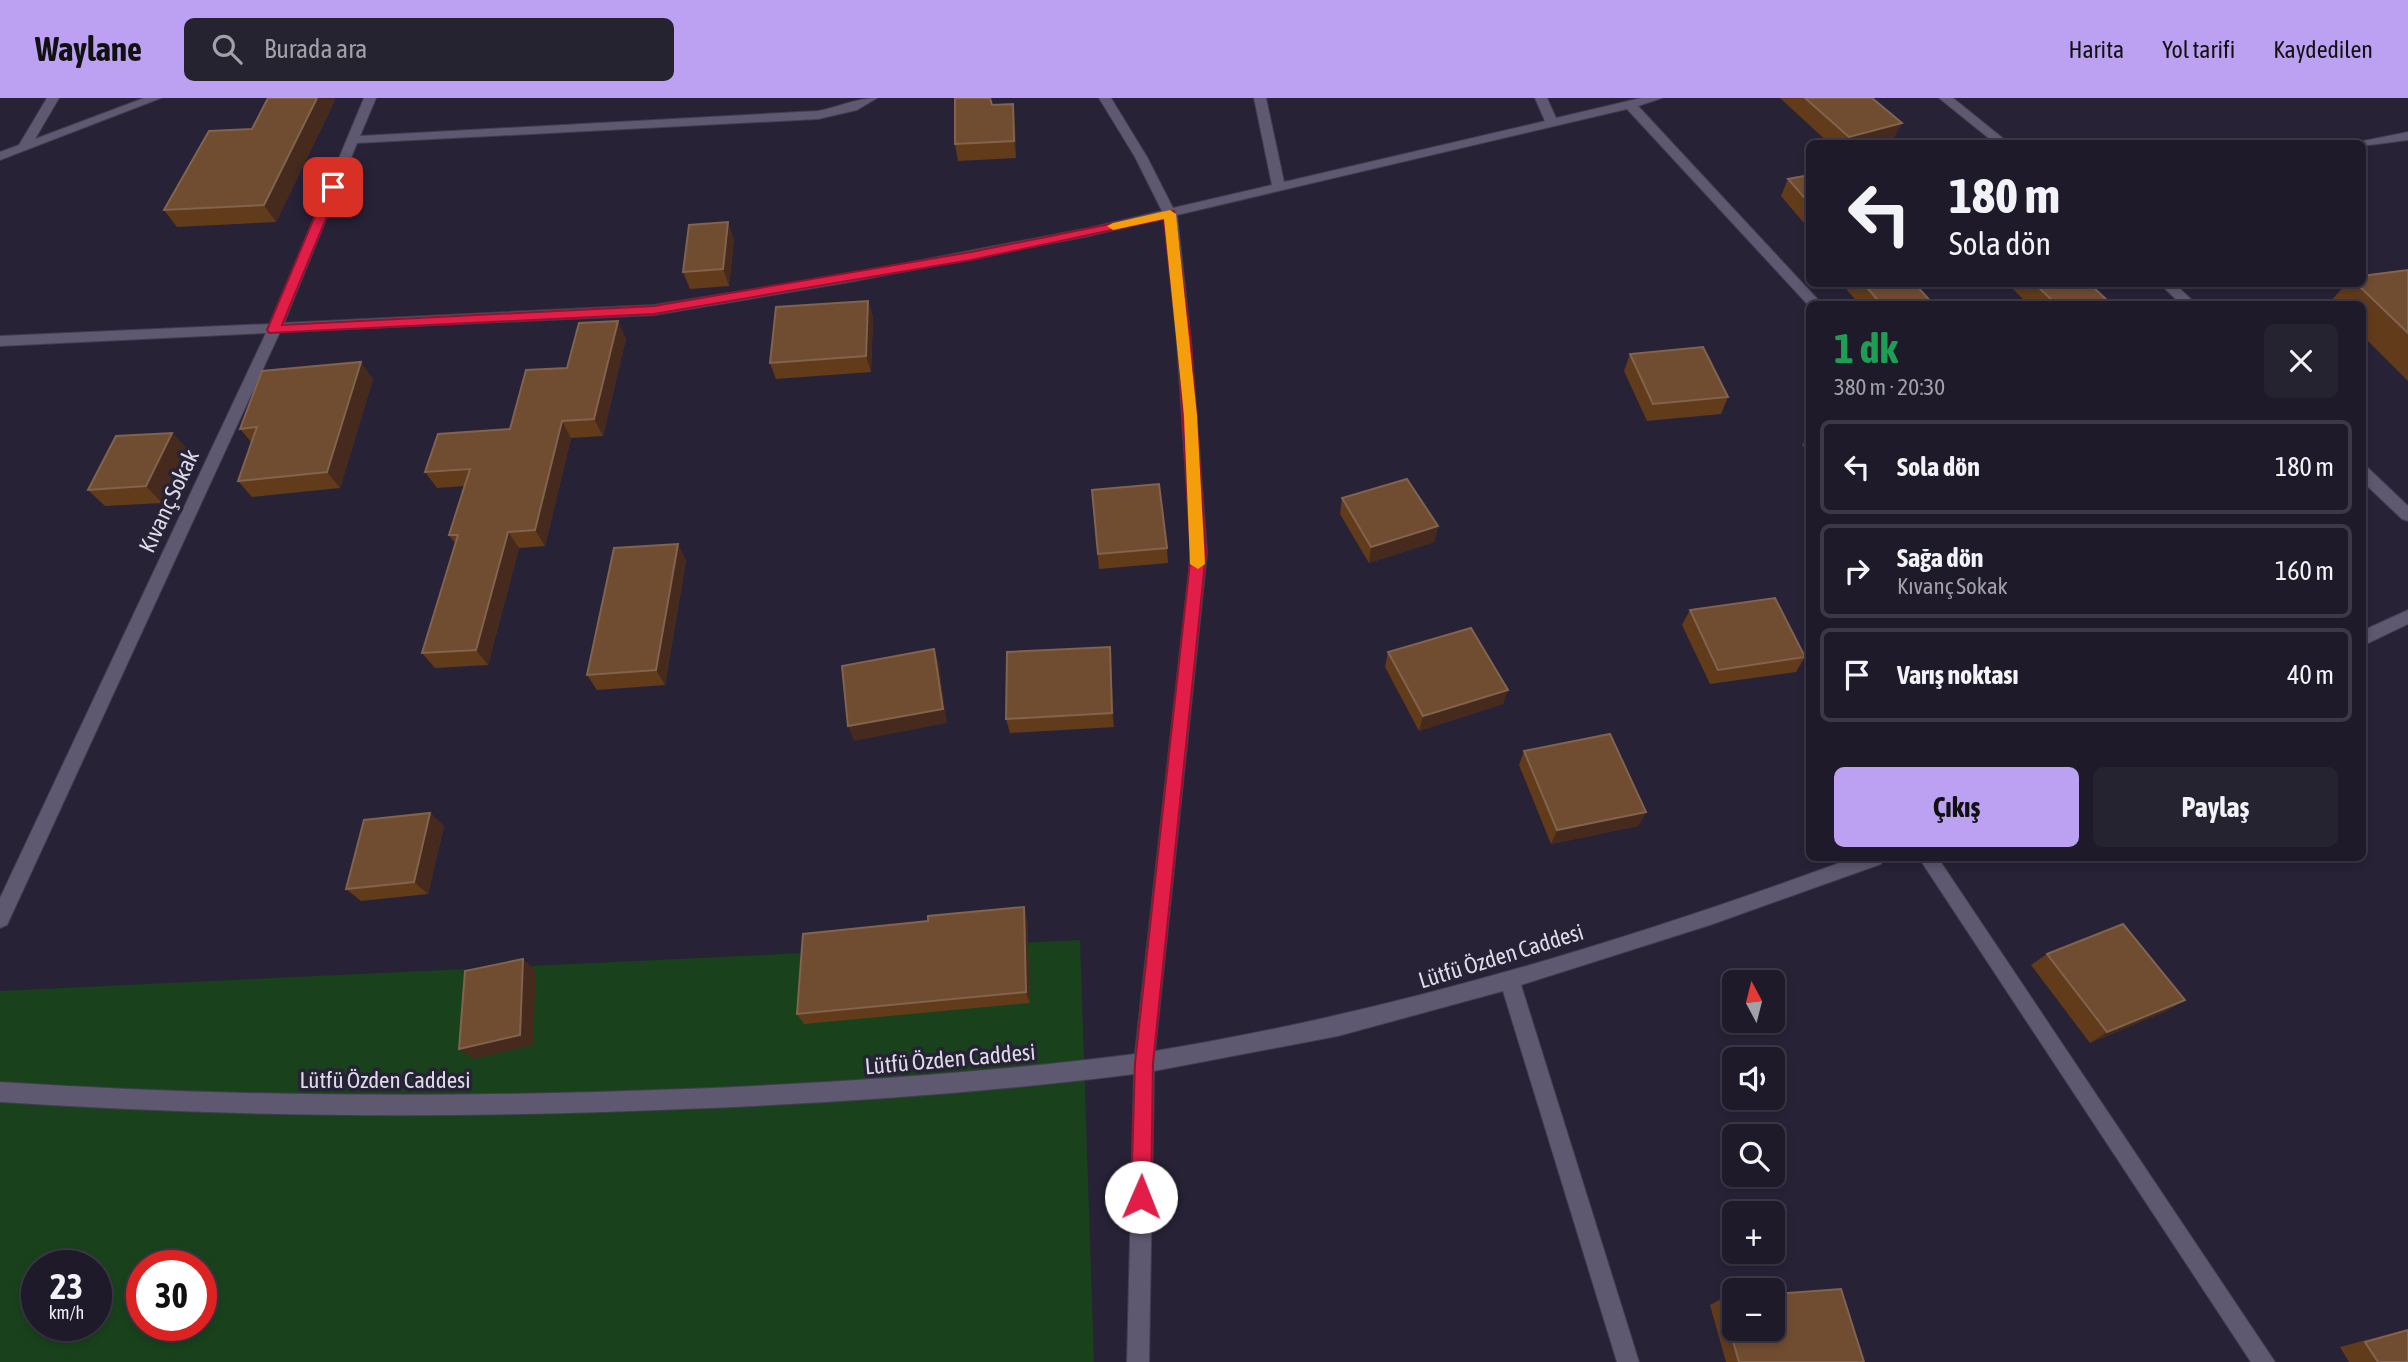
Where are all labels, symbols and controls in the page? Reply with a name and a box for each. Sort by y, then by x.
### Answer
search box [184,18,674,81]
text: Waylane [35,30,142,68]
icon: search [208,30,246,68]
text: Burada ara [264,34,367,64]
text: Harita [2068,36,2124,63]
text: Yol tarifi [2162,36,2235,63]
text: Kaydedilen [2273,36,2373,63]
pin [303,157,363,217]
text: 180 m [1949,167,2060,223]
icon: arrive [314,168,352,206]
icon: left [1834,168,1925,259]
text: Sola dön [1949,225,2051,262]
text: 1 dk [1834,324,1898,372]
button: close [2264,324,2338,398]
text: 380 m · 20:30 [1834,374,1945,400]
street label: Kıvanç Sokak [134,445,204,557]
icon: left [1838,448,1876,486]
text: Sola dön [1897,452,1980,482]
text: 180 m [2275,452,2334,482]
text: Sağa dön [1897,543,1983,573]
icon: right [1838,552,1876,590]
text: 160 m [2275,556,2334,586]
text: Kıvanç Sokak [1897,573,2008,599]
icon: arrive [1838,656,1876,694]
text: Varış noktası [1897,660,2018,690]
text: 40 m [2287,660,2334,690]
button: Çıkış [1834,767,2079,847]
button: Paylaş [2093,767,2338,847]
street label: Lütfü Özden Caddesi [1415,919,1587,993]
north arrow [1722,970,1785,1032]
map controls [1722,970,1785,1341]
street label: Lütfü Özden Caddesi [864,1039,1036,1079]
button: sound [1722,1047,1785,1110]
street label: Lütfü Özden Caddesi [299,1067,471,1093]
button: search [1722,1124,1785,1187]
position arrow [1104,1160,1178,1234]
button: + [1722,1201,1785,1264]
speed limit sign: 30 [126,1250,217,1341]
text: 23 [50,1266,83,1306]
button: − [1722,1278,1785,1341]
text: km/h [49,1302,84,1323]

